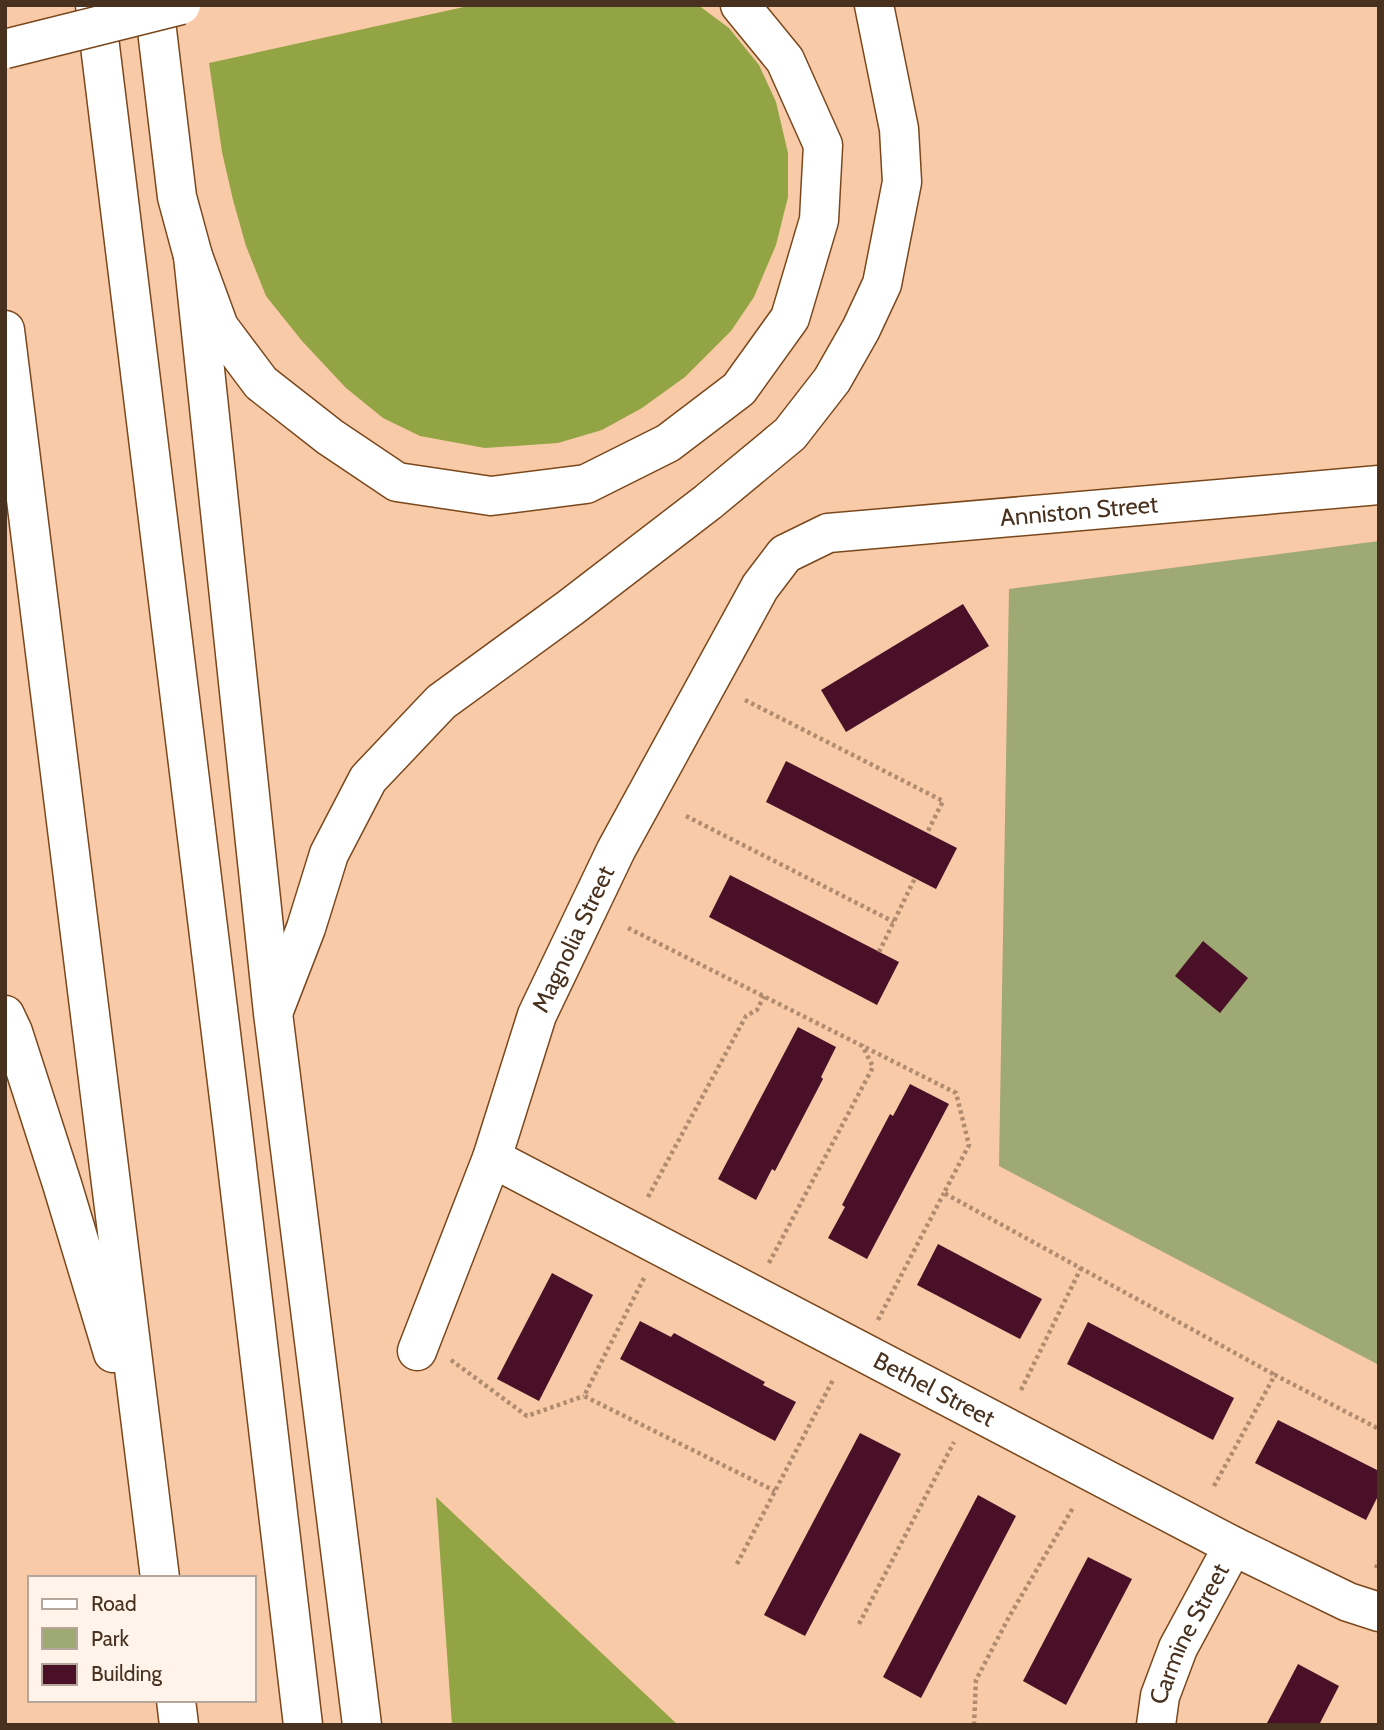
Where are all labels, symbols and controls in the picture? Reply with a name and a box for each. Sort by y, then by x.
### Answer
street label: Anniston Street [999,489,1159,532]
street label: Magnolia Street [525,861,620,1017]
street label: Bethel Street [869,1345,1000,1433]
street label: Carmine Street [1144,1558,1235,1706]
legend [28,1576,256,1702]
text: Road [91,1591,137,1616]
text: Park [91,1626,129,1651]
text: Building [91,1661,163,1686]

